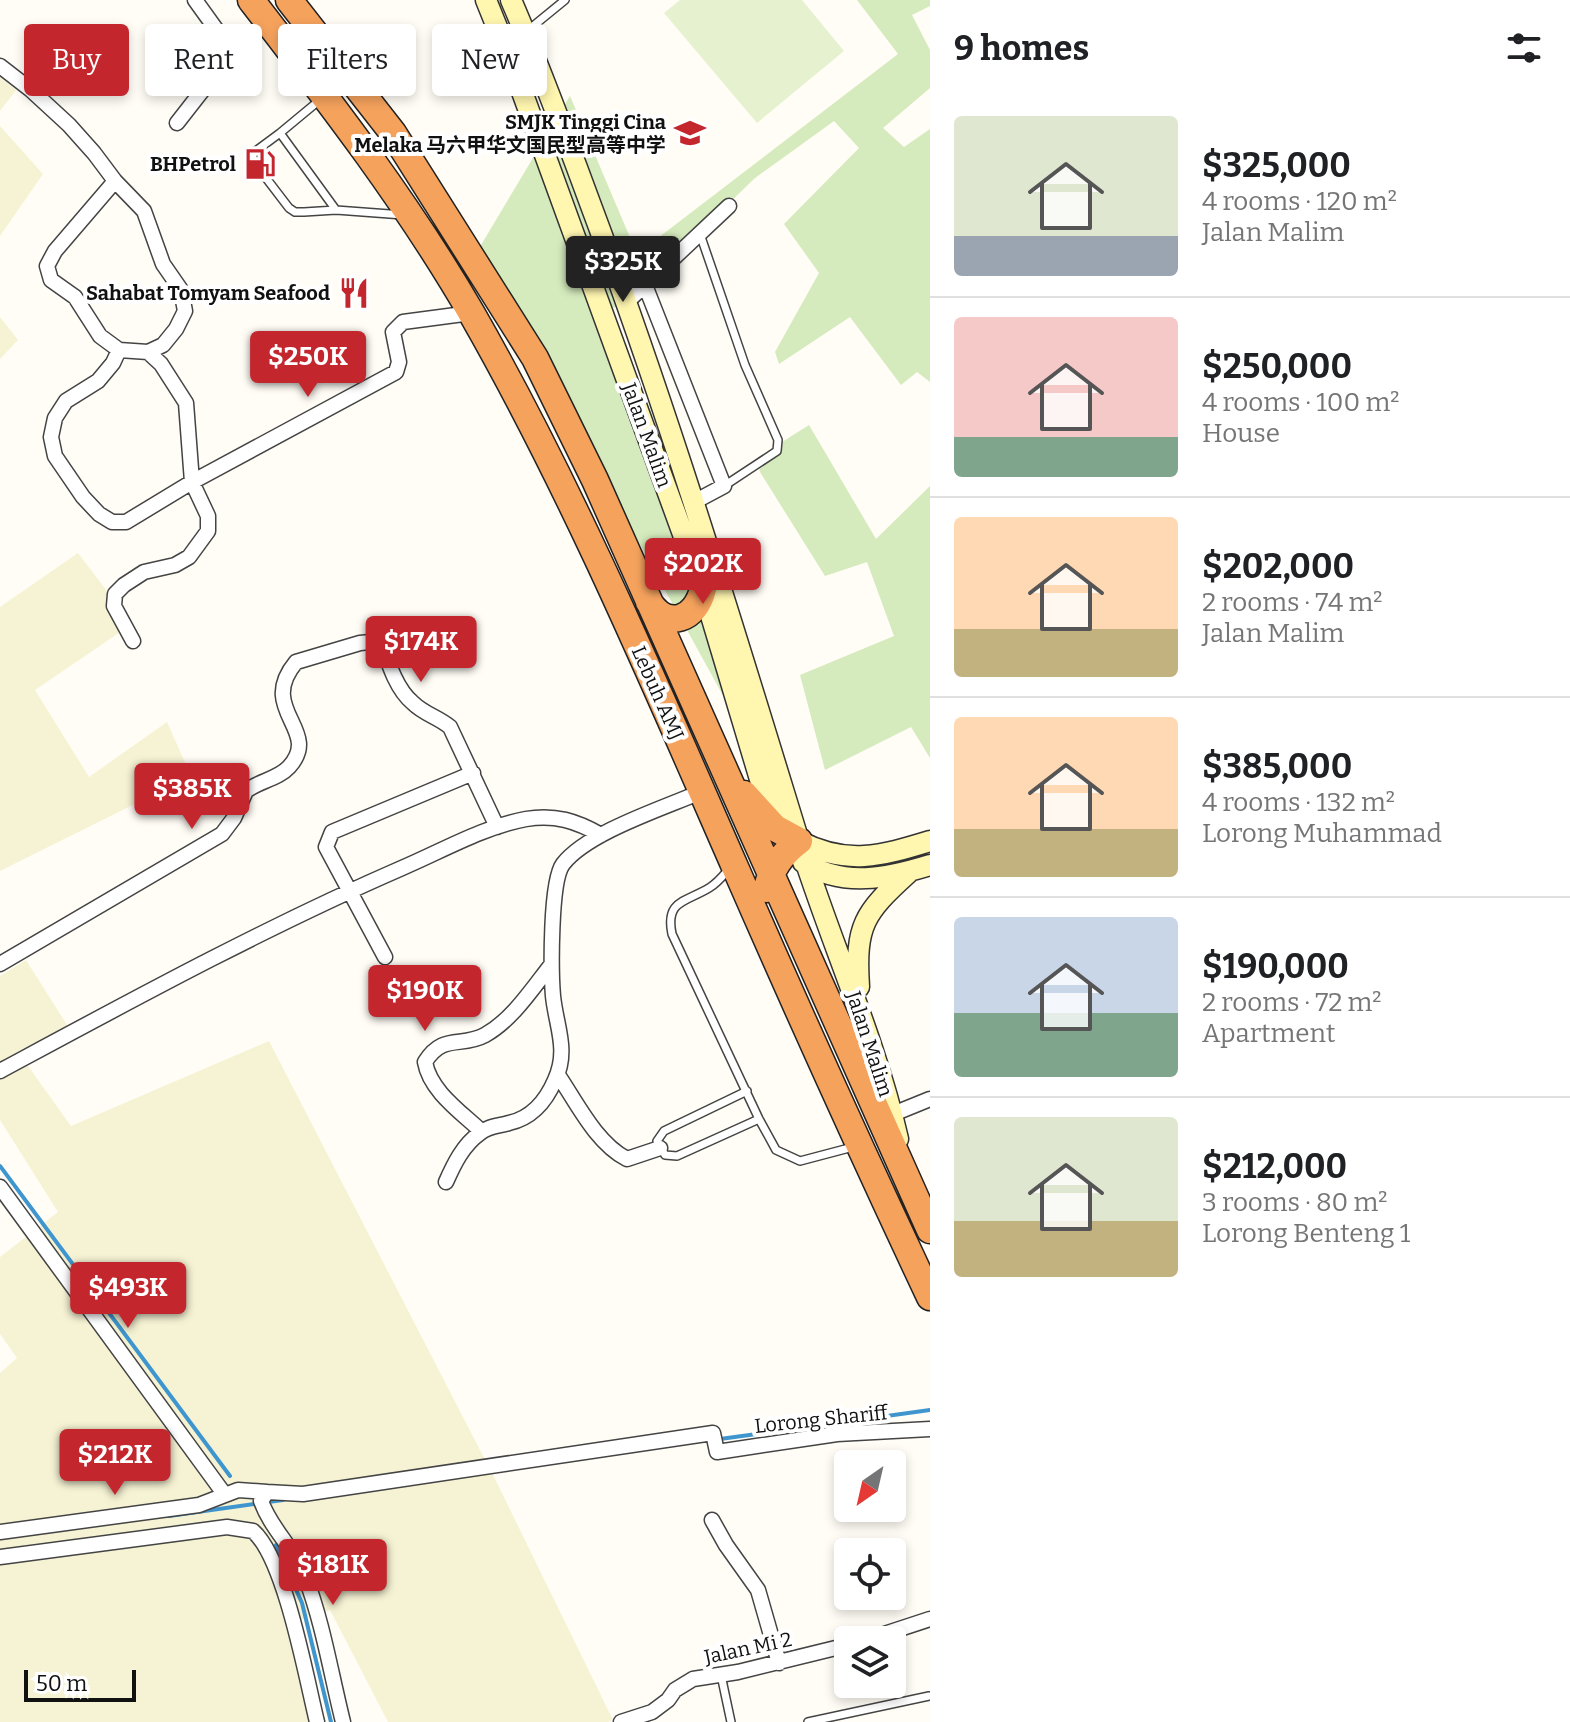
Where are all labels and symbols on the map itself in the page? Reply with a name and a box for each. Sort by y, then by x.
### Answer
place label: SMJK Tinggi Cina Melaka 马六甲华文国民型高等中学 [354,110,666,157]
school or university icon: SMJK Tinggi Cina Melaka 马六甲华文国民型高等中学 [673,116,707,150]
fuel station icon: BHPetrol [243,147,277,181]
place label: BHPetrol [150,152,236,176]
pin: $325K [567,236,679,304]
restaurant icon: Sahabat Tomyam Seafood [337,276,371,310]
place label: Sahabat Tomyam Seafood [86,281,330,305]
pin: $250K [252,331,364,399]
street label: Jalan Malim [617,379,677,491]
pin: $202K [647,538,759,606]
pin: $174K [365,616,477,684]
street label: Lebuh AMJ [627,642,689,744]
pin: $385K [136,763,248,831]
pin: $190K [369,965,481,1033]
street label: Jalan Malim [841,987,898,1100]
pin: $493K [72,1262,184,1330]
street label: Lorong Shariff [753,1400,890,1438]
pin: $212K [59,1429,171,1497]
north arrow [834,1450,906,1522]
pin: $181K [277,1539,389,1607]
street label: Jalan Mi 2 [701,1627,794,1669]
scale bar [24,1666,136,1702]

